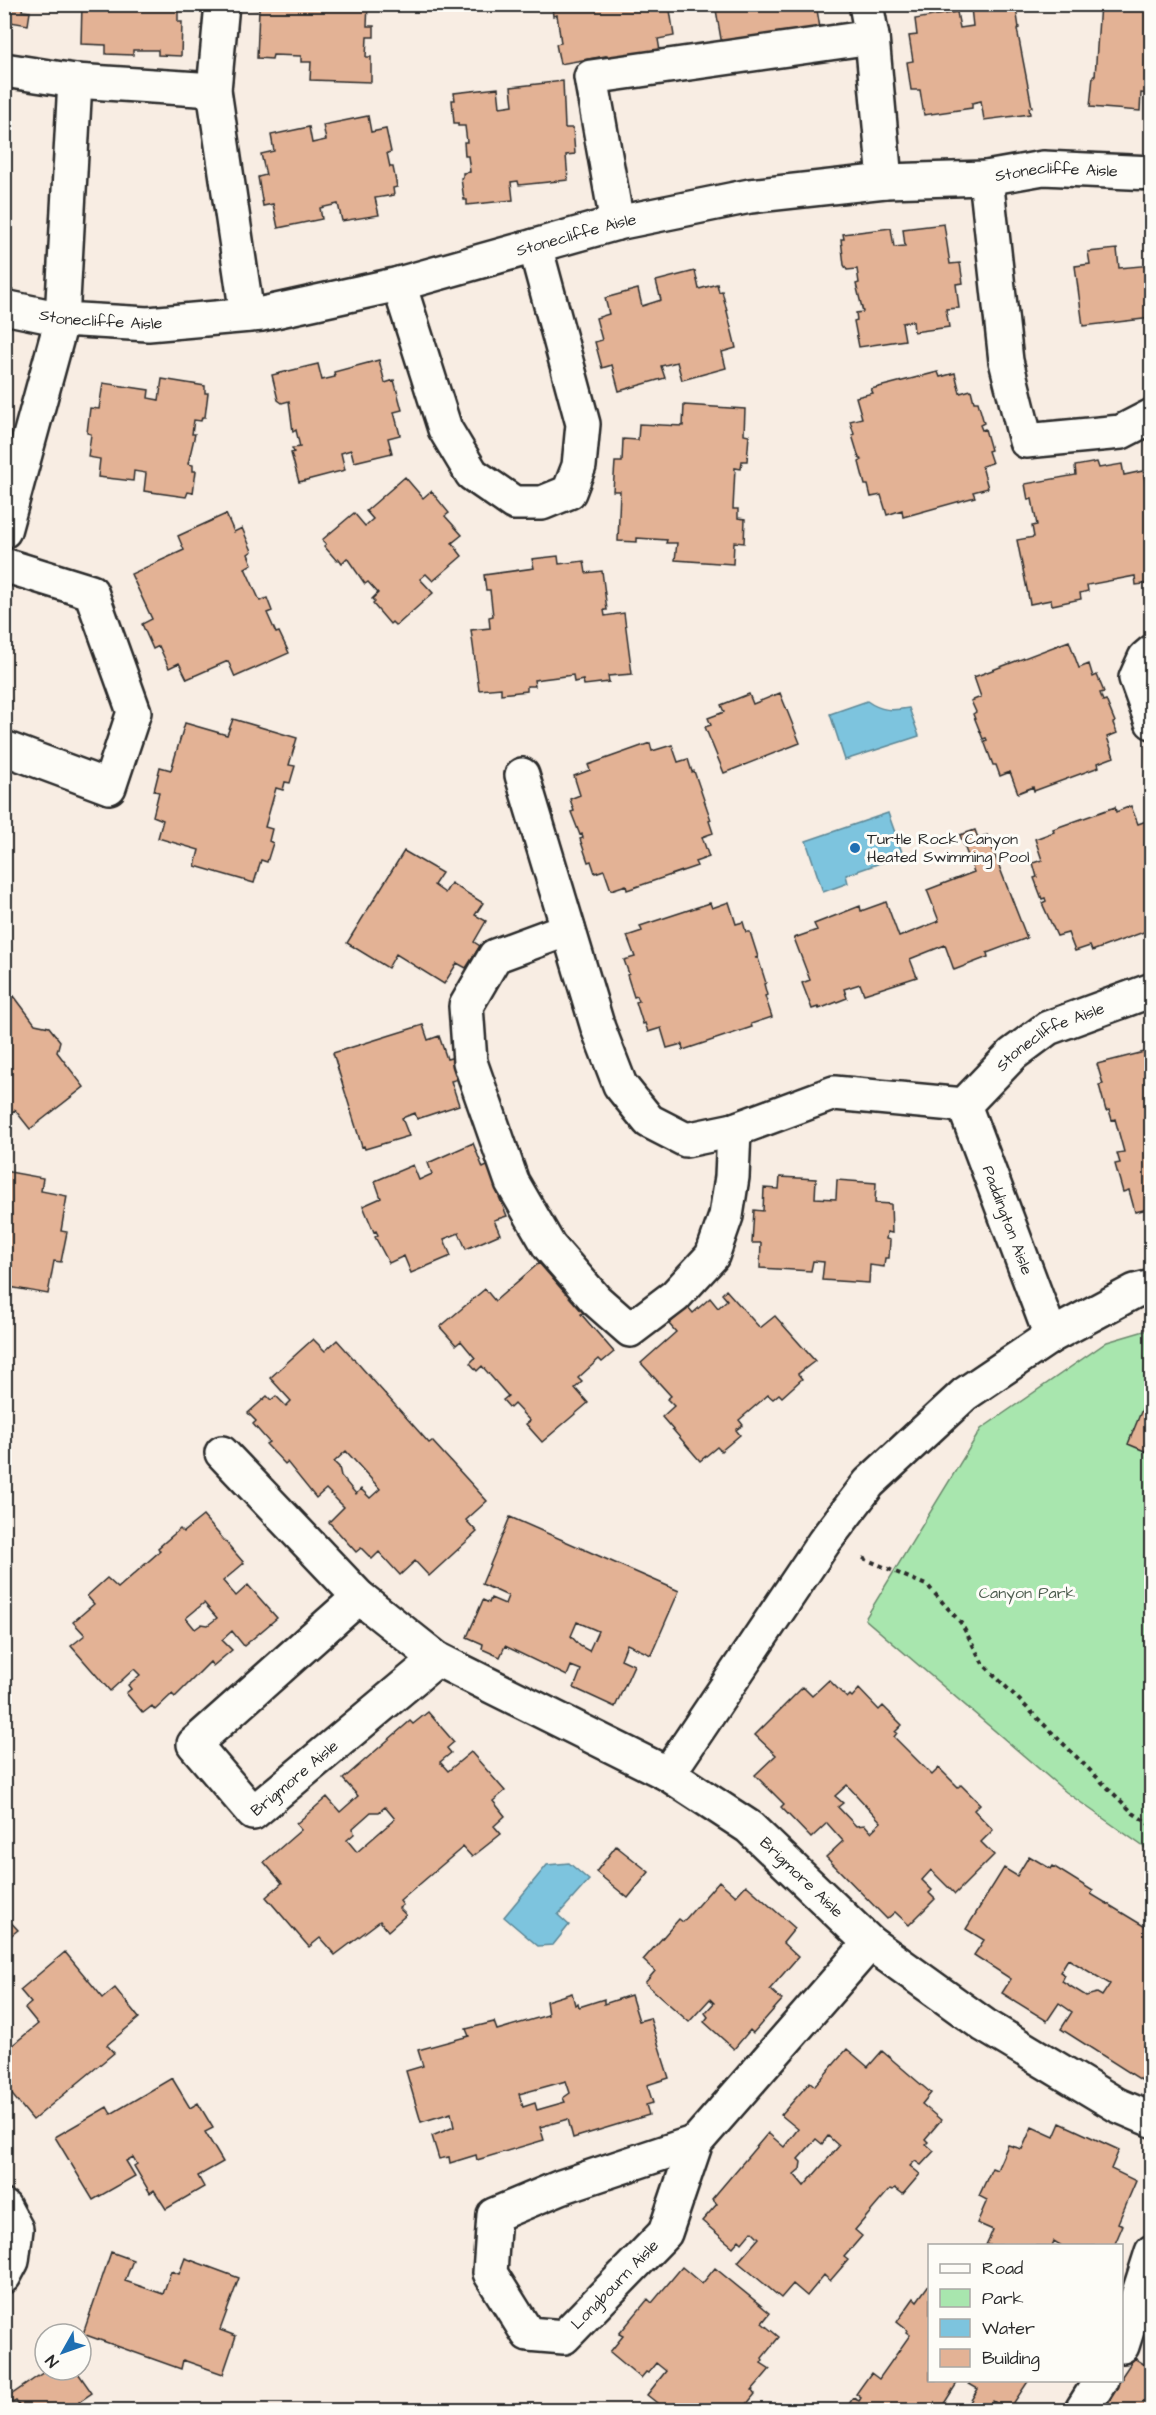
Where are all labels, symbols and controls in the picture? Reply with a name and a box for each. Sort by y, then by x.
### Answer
street label: Stonecliffe Aisle [993,156,1119,187]
street label: Stonecliffe Aisle [514,208,638,262]
street label: Stonecliffe Aisle [37,304,164,335]
place label: Turtle Rock Canyon Heated Swimming Pool [867,828,1030,869]
marker: Turtle Rock Canyon Heated Swimming Pool [848,841,862,855]
street label: Stonecliffe Aisle [991,997,1108,1076]
street label: Paddington Aisle [977,1162,1038,1278]
park label: Canyon Park [979,1582,1076,1605]
street label: Brigmore Aisle [246,1735,343,1821]
street label: Brigmore Aisle [755,1832,848,1923]
street label: Longbourn Aisle [566,2235,664,2334]
legend [928,2244,1123,2382]
text: Road [982,2256,1023,2281]
text: Park [982,2286,1024,2311]
text: Water [982,2316,1035,2341]
north arrow [33,2322,93,2382]
text: Building [982,2346,1040,2372]
text: N [41,2350,64,2372]

